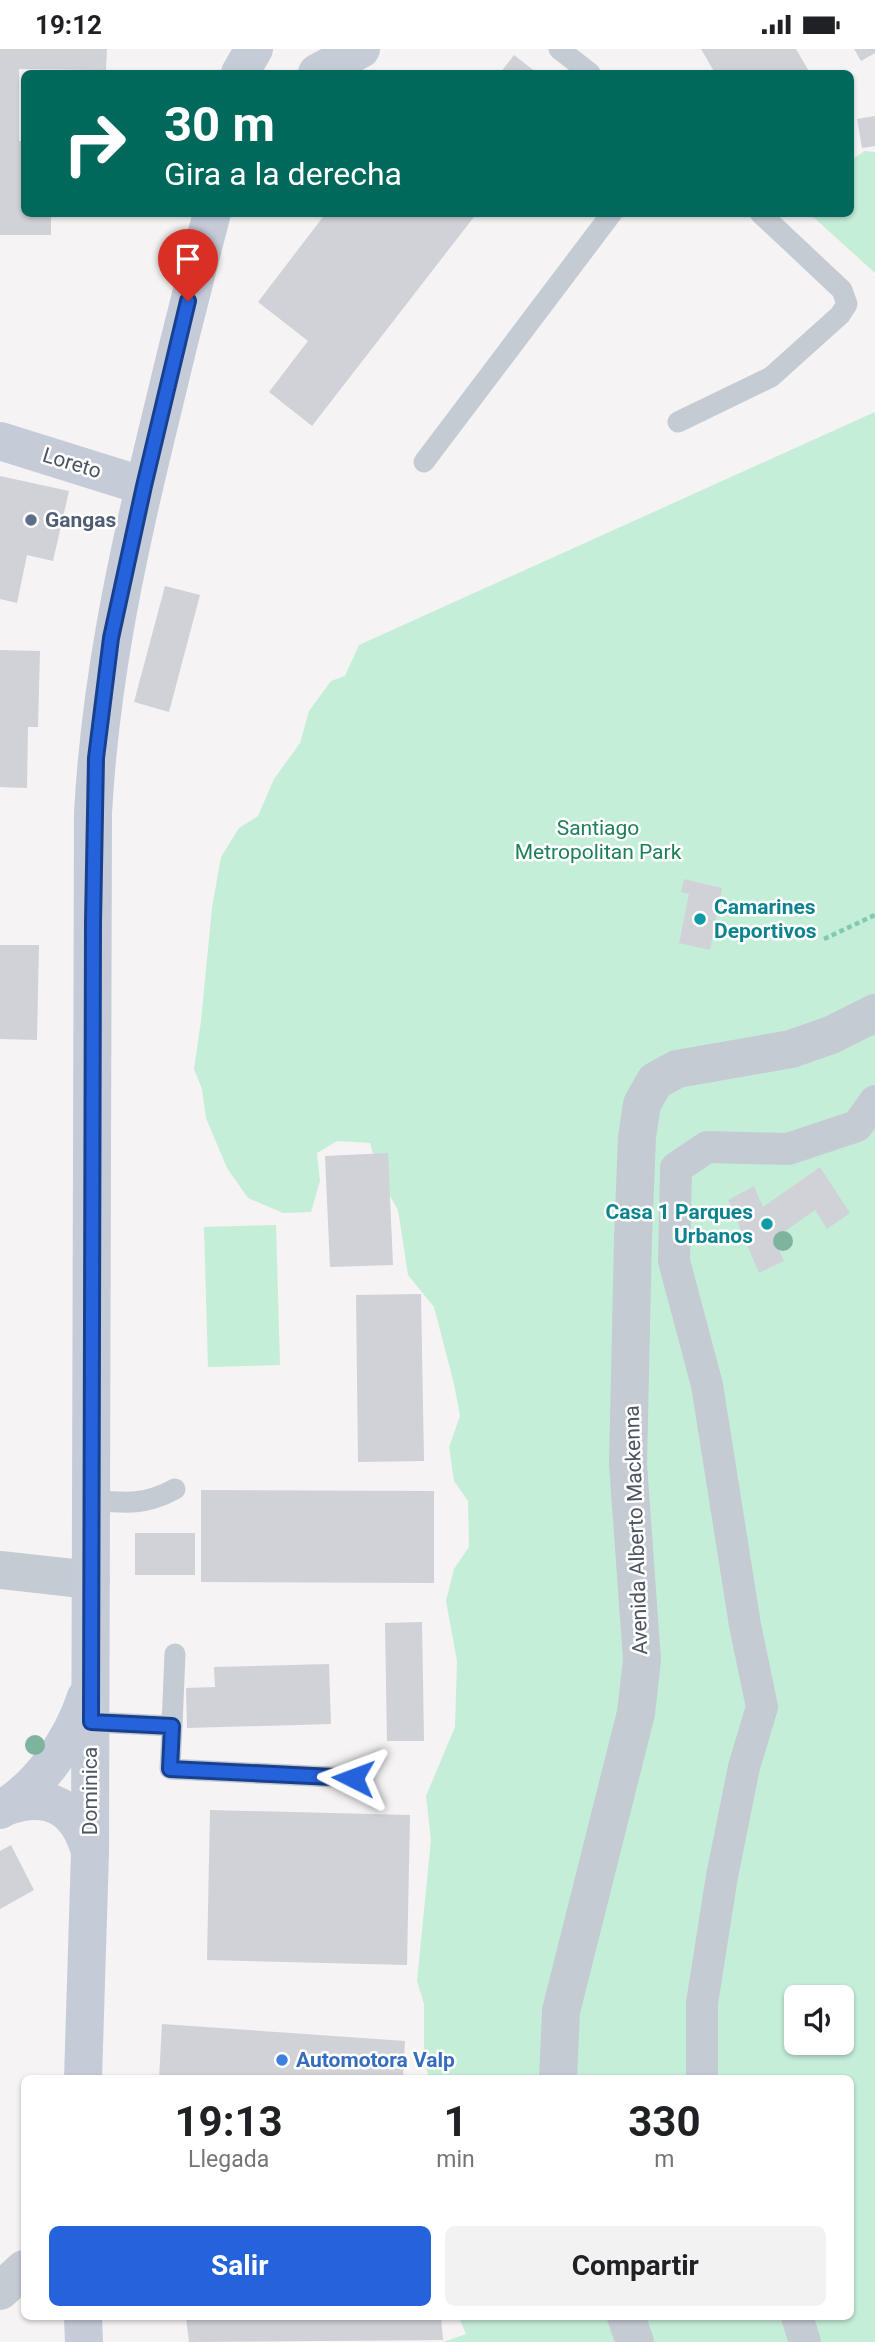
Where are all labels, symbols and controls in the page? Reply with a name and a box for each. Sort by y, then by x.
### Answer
text: 19:12 [35,10,102,40]
text: 30 m [164,96,275,153]
icon: right [49,98,140,189]
text: Gira a la derecha [164,155,402,193]
pin [158,229,218,301]
icon: arrive [169,240,207,278]
street label: Loreto [40,443,104,483]
place label: Gangas [45,508,117,532]
marker: Gangas [23,512,39,528]
park label: Santiago Metropolitan Park [515,816,682,864]
place label: Camarines Deportivos [714,895,817,943]
marker: Camarines Deportivos [692,911,708,927]
place label: Casa 1 Parques Urbanos [606,1200,753,1248]
marker: Casa 1 Parques Urbanos [759,1216,775,1232]
street label: Avenida Alberto Mackenna [620,1405,652,1655]
position arrow [316,1741,390,1815]
street label: Dominica [78,1747,102,1835]
map controls [784,1985,854,2055]
button: sound [784,1985,854,2055]
place label: Automotora Valp [296,2048,455,2072]
marker: Automotora Valp [274,2052,290,2068]
text: 19:13 [175,2097,283,2146]
text: 1 [443,2097,468,2146]
text: 330 [628,2097,701,2146]
text: Llegada [188,2146,269,2173]
text: min [436,2146,475,2173]
text: m [654,2146,674,2173]
button: Salir [49,2226,431,2306]
button: Compartir [445,2226,826,2306]

